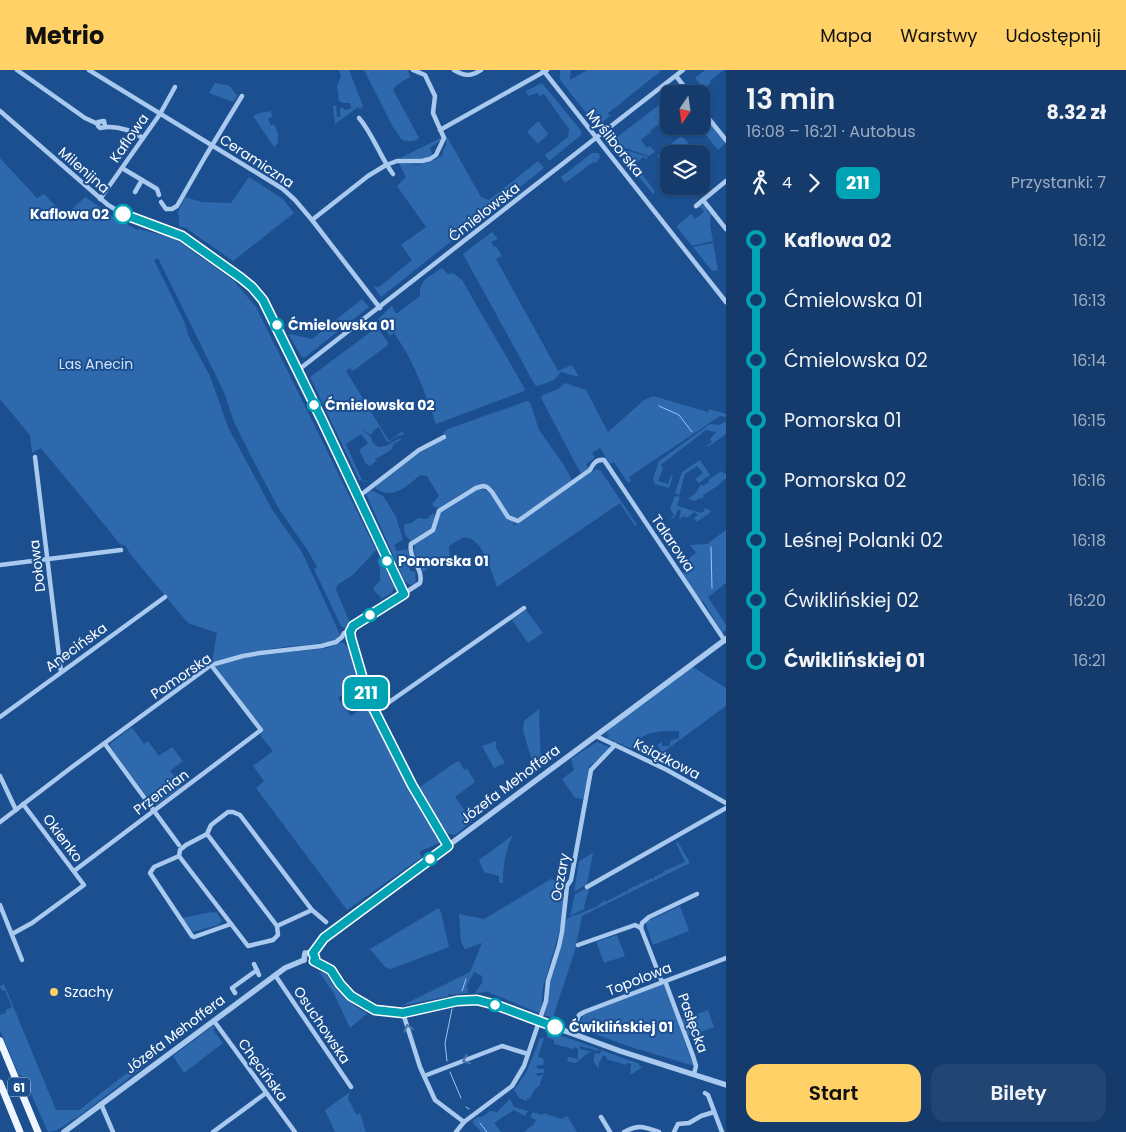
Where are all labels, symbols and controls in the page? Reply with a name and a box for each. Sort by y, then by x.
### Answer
text: Metrio [25,19,104,52]
text: Mapa [820,23,872,48]
text: Warstwy [900,23,977,48]
text: Udostępnij [1005,23,1101,48]
text: 13 min [746,80,835,119]
north arrow [660,85,710,135]
map controls [660,85,710,195]
text: 8.32 zł [1046,99,1106,126]
street label: Myśliborska [582,105,648,181]
street label: Kaflowa [105,109,153,167]
text: 16:08 – 16:21 · Autobus [746,120,916,143]
street label: Ceramiczna [216,129,298,193]
street label: Milenijna [54,142,114,198]
button: layers [660,145,710,195]
icon: walk [746,169,774,197]
icon: forward [800,169,828,197]
text: 211 [846,170,870,195]
text: 4 [782,171,792,194]
text: Przystanki: 7 [1011,171,1106,194]
street label: Ćmielowska [444,178,524,246]
place label: Kaflowa 02 [30,204,109,224]
marker: Kaflowa 02 [113,204,133,224]
text: Kaflowa 02 [784,227,891,254]
text: 16:12 [1073,229,1106,252]
text: Ćmielowska 01 [784,287,923,314]
text: 16:13 [1073,289,1106,312]
place label: Ćmielowska 01 [288,315,395,335]
marker: Ćmielowska 01 [270,318,284,332]
text: Ćmielowska 02 [784,347,928,374]
text: 16:14 [1072,349,1106,372]
park label: Las Anecin [59,354,133,374]
place label: Ćmielowska 02 [325,395,434,415]
marker: Ćmielowska 02 [307,398,321,412]
text: Pomorska 01 [784,407,902,434]
text: 16:15 [1072,409,1106,432]
text: Pomorska 02 [784,467,906,494]
text: 16:16 [1072,469,1106,492]
street label: Talarowa [647,510,699,576]
text: Leśnej Polanki 02 [784,527,943,554]
text: 16:18 [1072,529,1106,552]
street label: Dołowa [24,539,50,593]
place label: Pomorska 01 [398,551,489,571]
marker: Pomorska 01 [380,554,394,568]
text: Ćwiklińskiej 02 [784,587,919,614]
text: 16:20 [1068,589,1106,612]
unlabelled marker [363,608,377,622]
street label: Anecińska [41,618,111,676]
text: Ćwiklińskiej 01 [784,647,925,674]
street label: Pomorska [147,648,215,704]
text: 16:21 [1073,649,1106,672]
line badge: 211 [337,677,395,709]
text: 211 [354,680,378,705]
street label: Książkowa [630,734,704,784]
street label: Józefa Mehoffera [456,740,564,828]
street label: Przemian [129,765,193,819]
street label: Okienko [38,810,88,866]
street label: Oczary [546,851,574,903]
unlabelled marker [423,852,437,866]
street label: Topolowa [604,957,674,1001]
place label: Szachy [64,982,114,1002]
street label: Osuchowska [289,982,355,1068]
marker: Szachy [48,986,60,998]
street label: Józefa Mehoffera [121,990,229,1078]
street label: Pasłęcka [673,990,713,1056]
unlabelled marker [488,998,502,1012]
marker: Ćwiklińskiej 01 [545,1017,565,1037]
place label: Ćwiklińskiej 01 [569,1017,673,1037]
one-way arrow [403,1024,413,1033]
street label: Chęcińska [233,1034,293,1106]
one-way arrow [462,1053,471,1064]
button: Start [746,1064,921,1122]
button: Bilety [931,1064,1106,1122]
road number: 61 [8,1078,30,1096]

